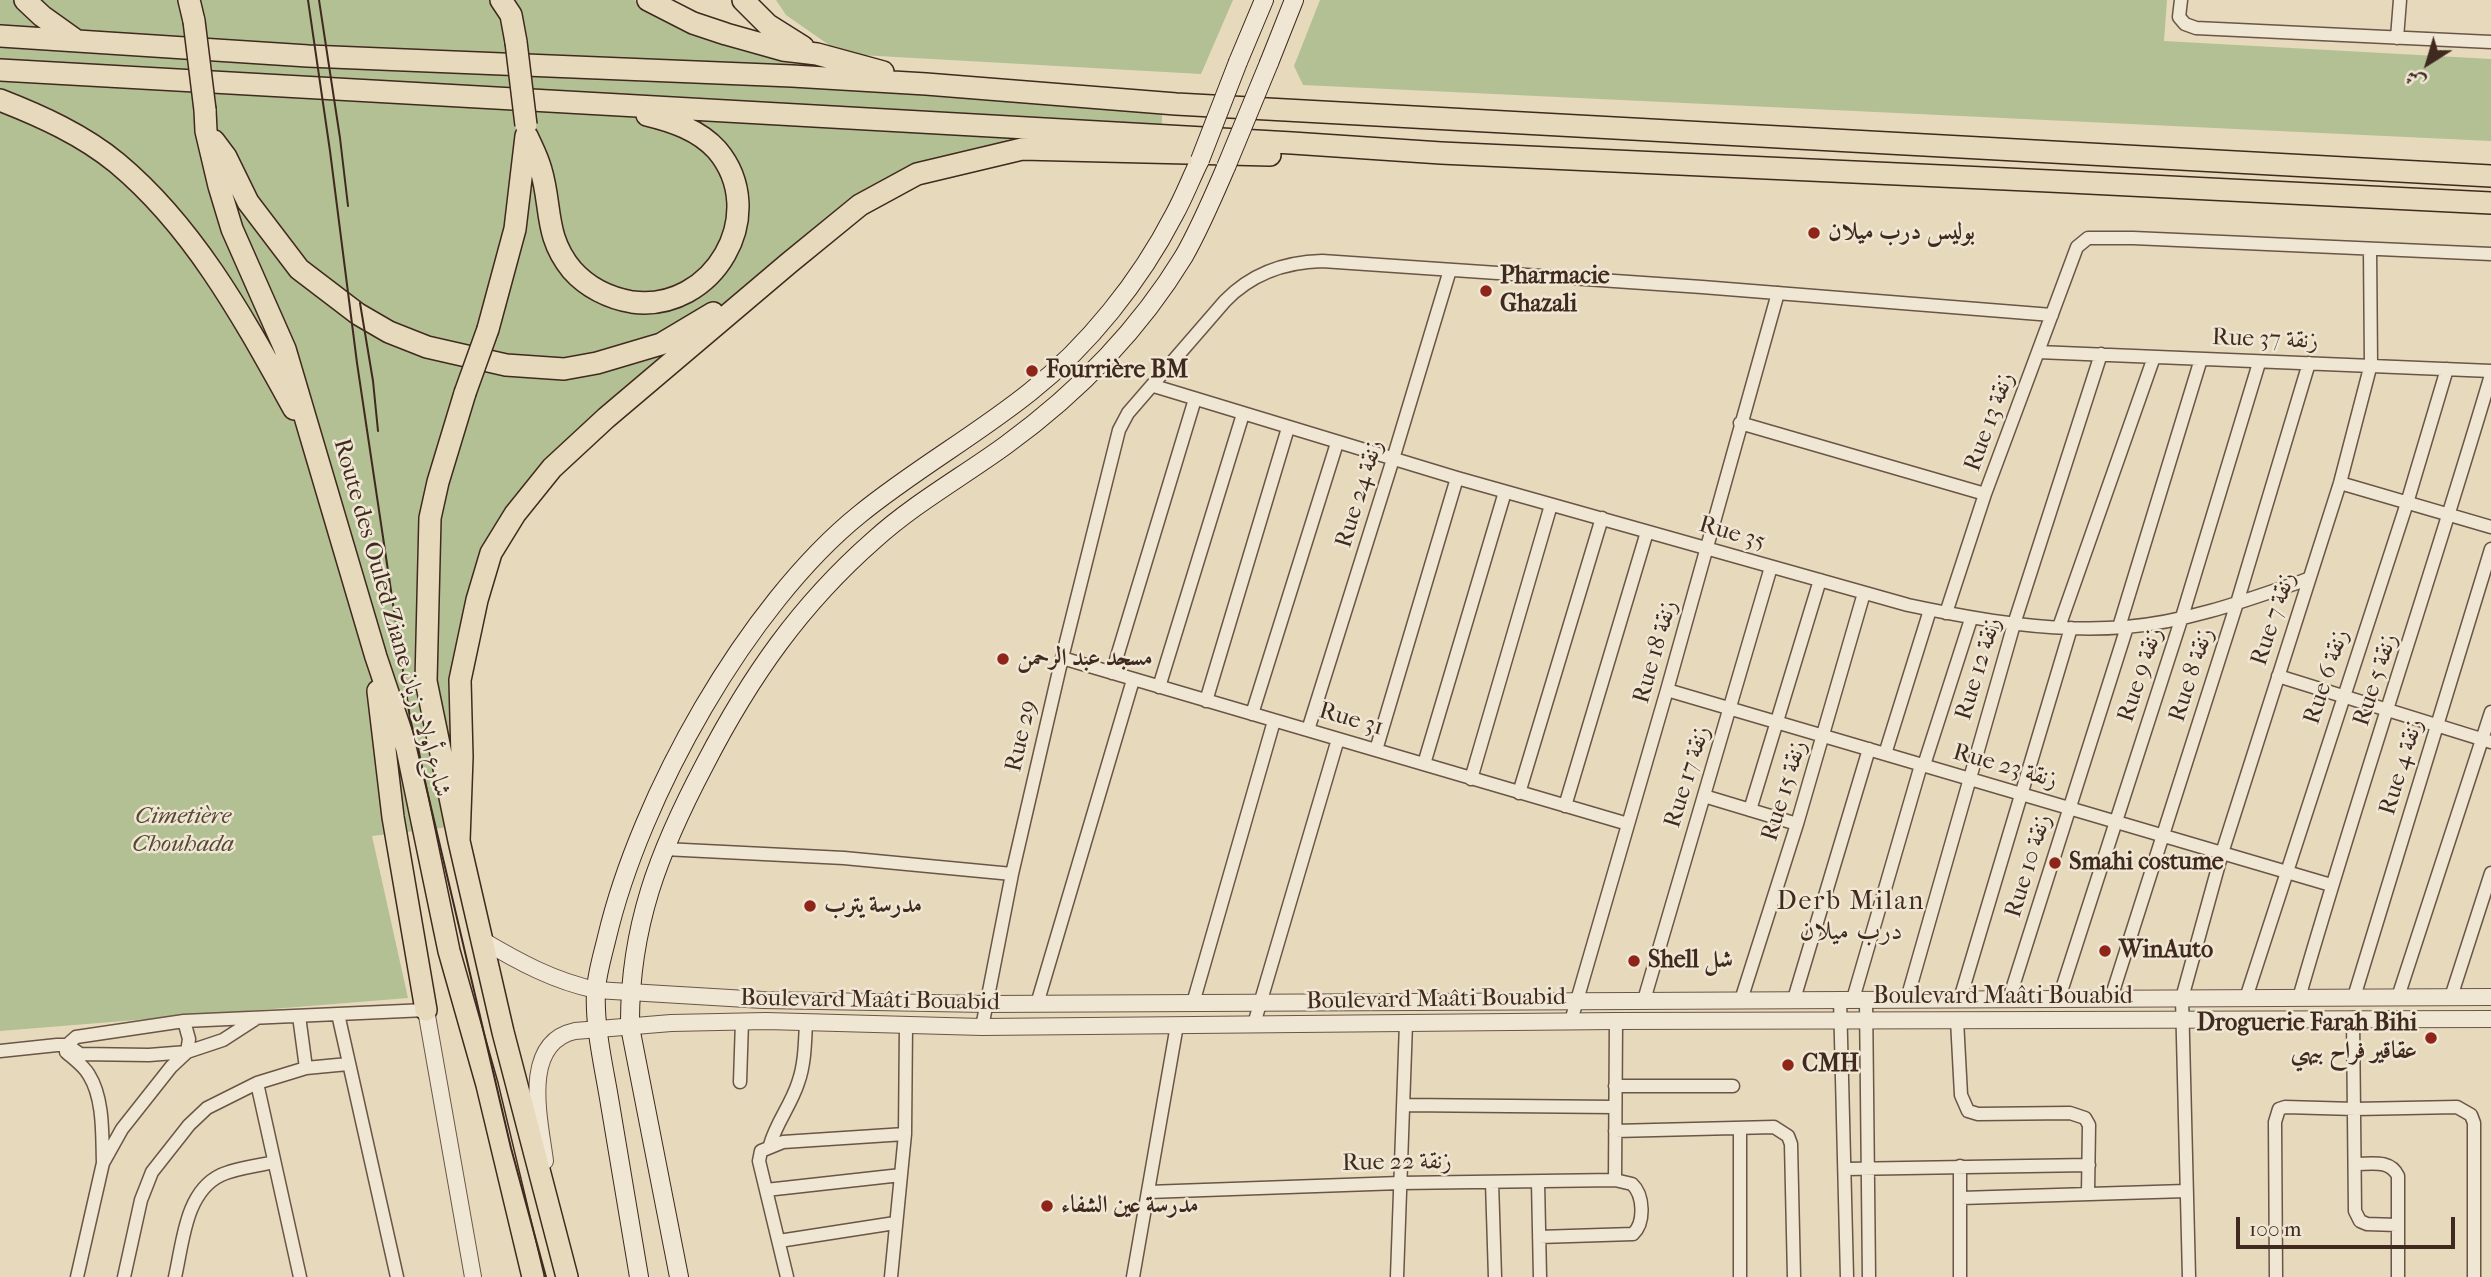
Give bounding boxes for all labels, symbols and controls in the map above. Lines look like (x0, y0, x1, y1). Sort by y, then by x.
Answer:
north arrow (2393, 28, 2463, 98)
text: ش (2401, 65, 2430, 94)
place label: بوليس درب ميلان (1828, 219, 1975, 247)
marker: بوليس درب ميلان (1806, 225, 1822, 241)
place label: Pharmacie Ghazali (1500, 263, 1610, 319)
marker: Pharmacie Ghazali (1478, 283, 1494, 299)
street label: Rue 37 زنقة (2211, 324, 2319, 356)
place label: Fourrière BM (1046, 357, 1188, 385)
marker: Fourrière BM (1024, 363, 1040, 379)
street label: Rue 13 زنقة (1959, 369, 2021, 475)
street label: Route des Ouled Ziane شارع أولاد زيان (326, 436, 456, 800)
street label: Rue 24 زنقة (1330, 436, 1390, 552)
street label: Rue 35 (1695, 511, 1769, 557)
street label: Rue 7 زنقة (2245, 569, 2303, 669)
street label: Rue 18 زنقة (1628, 597, 1684, 707)
street label: Rue 12 زنقة (1950, 614, 2008, 724)
street label: Rue 9 زنقة (2112, 624, 2170, 726)
street label: Rue 8 زنقة (2163, 624, 2221, 726)
street label: Rue 6 زنقة (2298, 626, 2356, 728)
street label: Rue 5 زنقة (2348, 630, 2404, 730)
place label: مسجد عبد الرحمن (1017, 645, 1153, 673)
marker: مسجد عبد الرحمن (995, 651, 1011, 667)
street label: Rue 29 (1000, 697, 1044, 775)
street label: Rue 31 (1315, 697, 1387, 743)
street label: Rue 4 زنقة (2374, 715, 2430, 819)
street label: Rue 17 زنقة (1659, 723, 1717, 831)
street label: Rue 15 زنقة (1756, 737, 1814, 845)
street label: Rue 23 زنقة (1950, 738, 2060, 796)
park label: Cimetière Chouhada (132, 803, 234, 859)
street label: Rue 10 زنقة (2000, 811, 2058, 921)
place label: Smahi costume (2069, 849, 2224, 877)
marker: Smahi costume (2047, 855, 2063, 871)
district label: Derb Milan درب ميلان (1778, 887, 1924, 948)
place label: مدرسة يترب (824, 892, 922, 920)
marker: مدرسة يترب (802, 898, 818, 914)
place label: WinAuto (2119, 937, 2213, 965)
marker: WinAuto (2097, 943, 2113, 959)
place label: Shell شل (1648, 947, 1733, 975)
marker: Shell شل (1626, 953, 1642, 969)
street label: Boulevard Maâti Bouabid (1306, 983, 1566, 1017)
street label: Boulevard Maâti Bouabid (1873, 983, 2133, 1011)
street label: Boulevard Maâti Bouabid (740, 984, 1000, 1018)
place label: Droguerie Farah Bihi عقاقير فراح بيهي (2197, 1010, 2417, 1066)
marker: Droguerie Farah Bihi عقاقير فراح بيهي (2423, 1030, 2439, 1046)
place label: CMH (1802, 1051, 1859, 1079)
marker: CMH (1780, 1057, 1796, 1073)
street label: Rue 22 زنقة (1342, 1148, 1452, 1178)
place label: مدرسة عين الشفاء (1061, 1192, 1199, 1220)
marker: مدرسة عين الشفاء (1039, 1198, 1055, 1214)
scale bar (2239, 1204, 2458, 1248)
text: 100 m (2249, 1217, 2302, 1241)

